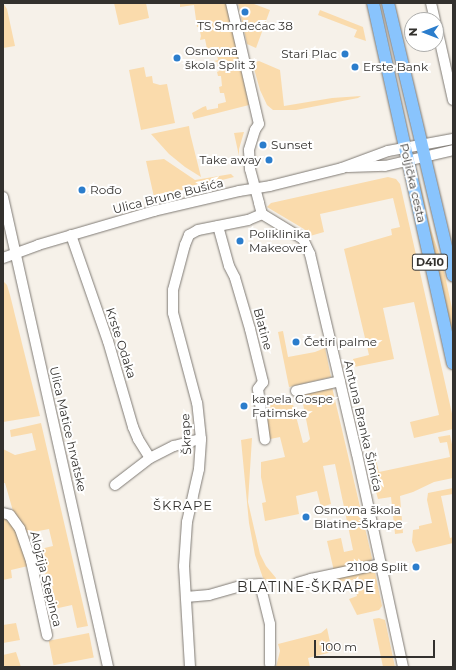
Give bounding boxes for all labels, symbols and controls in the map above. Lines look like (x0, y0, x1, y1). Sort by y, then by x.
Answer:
marker: TS Smrdećac 38 (240, 7, 250, 17)
north arrow (404, 12, 444, 52)
place label: TS Smrdećac 38 (197, 19, 293, 33)
text: N (406, 28, 420, 36)
place label: Osnovna škola Split 3 (185, 44, 255, 72)
place label: Stari Plac (281, 47, 337, 61)
marker: Stari Plac (340, 49, 350, 59)
marker: Osnovna škola Split 3 (172, 53, 182, 63)
place label: Erste Bank (363, 60, 428, 74)
marker: Erste Bank (350, 62, 360, 72)
place label: Sunset (271, 138, 313, 152)
marker: Sunset (258, 140, 268, 150)
street label: Poljička cesta (397, 142, 429, 224)
place label: Take away (199, 153, 261, 167)
marker: Take away (264, 155, 274, 165)
street label: Ulica Brune Bušića (111, 175, 225, 217)
place label: Rođo (90, 183, 122, 197)
marker: Rođo (77, 185, 87, 195)
place label: Poliklinika Makeover (249, 227, 311, 255)
marker: Poliklinika Makeover (234, 235, 246, 247)
road number: D410 (411, 253, 449, 271)
street label: Krste Odaka (103, 306, 139, 380)
street label: Blatine (251, 306, 275, 352)
place label: Četiri palme (304, 335, 377, 349)
marker: Četiri palme (291, 337, 301, 347)
street label: Antuna Branka Šimića (341, 359, 385, 493)
street label: Ulica Matice hrvatske (47, 365, 89, 493)
place label: kapela Gospe Fatimske (252, 392, 333, 420)
marker: kapela Gospe Fatimske (239, 401, 249, 411)
street label: Škrape (178, 413, 194, 455)
district label: ŠKRAPE (153, 497, 213, 513)
place label: Osnovna škola Blatine-Škrape (314, 503, 403, 531)
marker: Osnovna škola Blatine-Škrape (301, 512, 311, 522)
street label: Alojzija Stepinca (27, 530, 65, 628)
place label: 21108 Split (347, 560, 408, 574)
marker: 21108 Split (411, 562, 421, 572)
district label: BLATINE-ŠKRAPE (237, 579, 375, 595)
scale bar (316, 632, 437, 658)
text: 100 m (321, 639, 357, 654)

